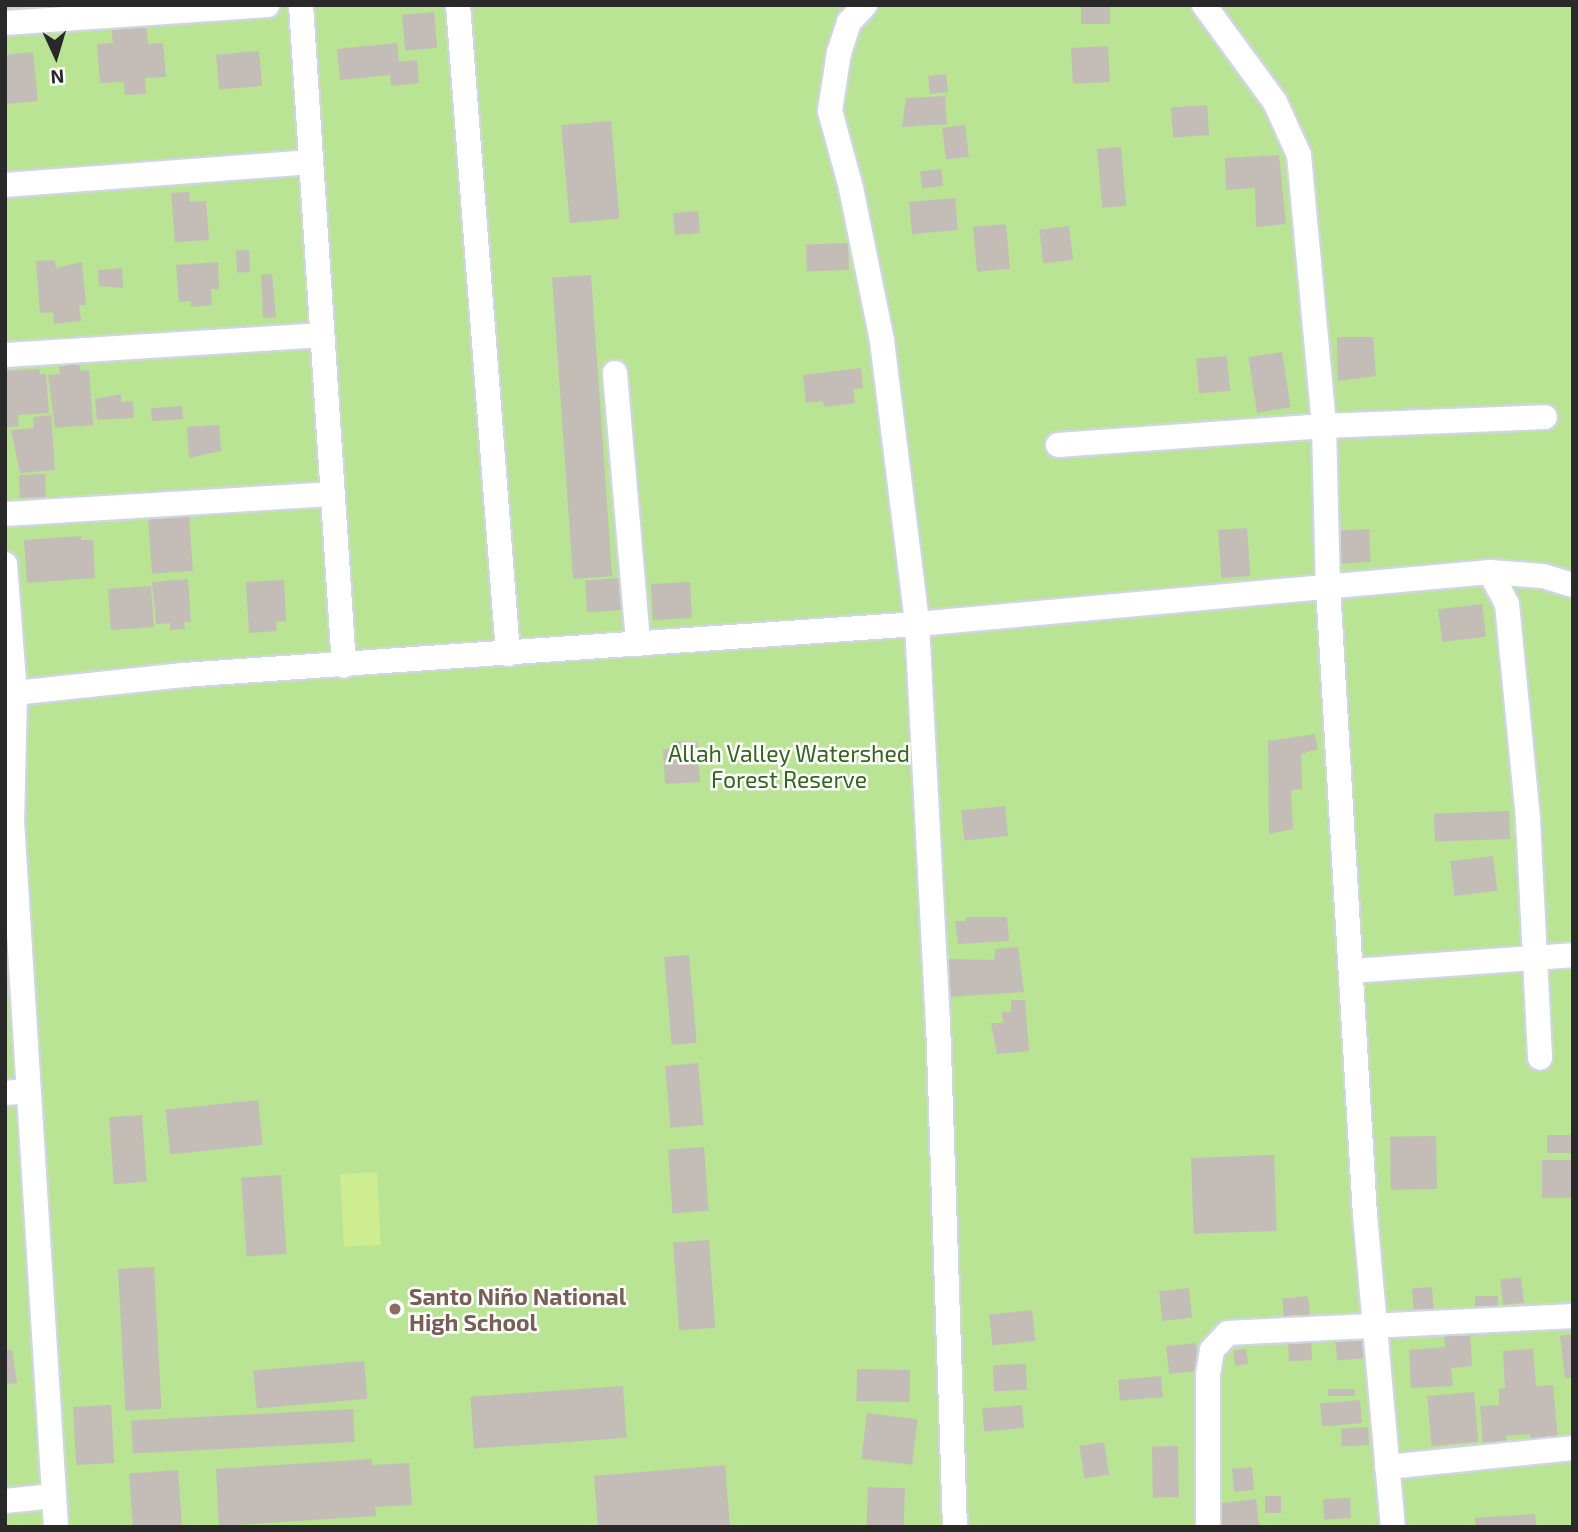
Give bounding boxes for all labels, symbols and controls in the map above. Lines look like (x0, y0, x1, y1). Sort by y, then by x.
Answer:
north arrow (21, 21, 91, 91)
text: N (50, 65, 65, 89)
park label: Allah Valley Watershed Forest Reserve (667, 739, 911, 793)
place label: Santo Niño National High School (409, 1282, 626, 1336)
marker: Santo Niño National High School (387, 1301, 403, 1317)

